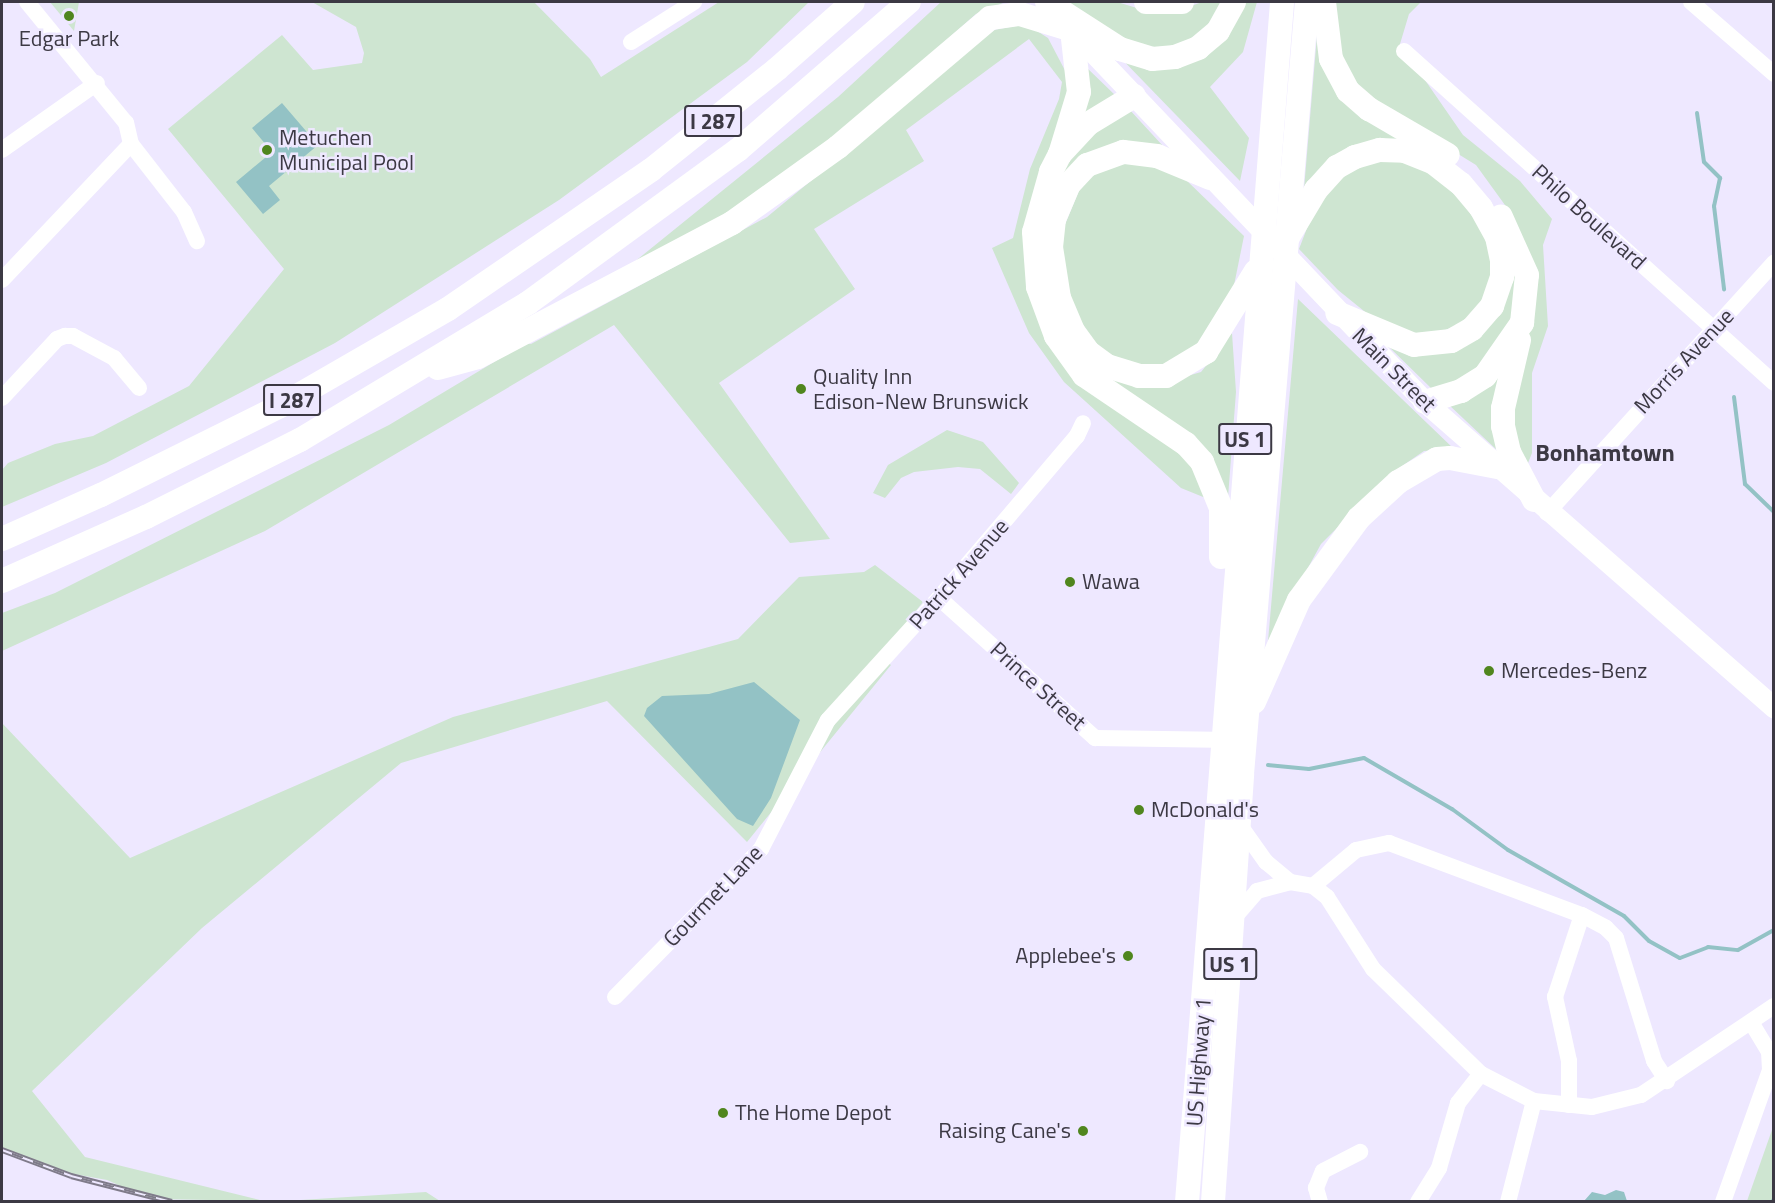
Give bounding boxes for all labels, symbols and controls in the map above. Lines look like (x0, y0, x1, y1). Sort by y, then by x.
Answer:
marker: Edgar Park (62, 9, 76, 23)
place label: Edgar Park (19, 26, 119, 52)
road number: I 287 (683, 103, 743, 139)
place label: Metuchen Municipal Pool (279, 124, 414, 176)
marker: Metuchen Municipal Pool (260, 143, 274, 157)
street label: Philo Boulevard (1526, 159, 1652, 275)
street label: Morris Avenue (1629, 303, 1739, 419)
street label: Main Street (1347, 323, 1441, 417)
place label: Quality Inn Edison-New Brunswick (813, 363, 1029, 414)
road number: I 287 (262, 382, 322, 418)
marker: Quality Inn Edison-New Brunswick (794, 382, 808, 396)
road number: US 1 (1218, 421, 1272, 457)
district label: Bonhamtown (1535, 439, 1675, 467)
street label: Patrick Avenue (904, 513, 1014, 635)
place label: Wawa (1082, 569, 1140, 595)
marker: Wawa (1063, 575, 1077, 589)
street label: Prince Street (985, 636, 1091, 736)
place label: Mercedes-Benz (1501, 658, 1647, 684)
marker: Mercedes-Benz (1482, 664, 1496, 678)
place label: McDonald's (1151, 797, 1259, 823)
marker: McDonald's (1132, 803, 1146, 817)
street label: Gourmet Lane (658, 840, 768, 952)
place label: Applebee's (1015, 943, 1116, 969)
road number: US 1 (1203, 946, 1257, 982)
marker: Applebee's (1121, 949, 1135, 963)
street label: US Highway 1 (1181, 997, 1217, 1127)
place label: The Home Depot (735, 1100, 891, 1126)
marker: The Home Depot (716, 1106, 730, 1120)
place label: Raising Cane's (938, 1118, 1071, 1144)
marker: Raising Cane's (1076, 1124, 1090, 1138)

